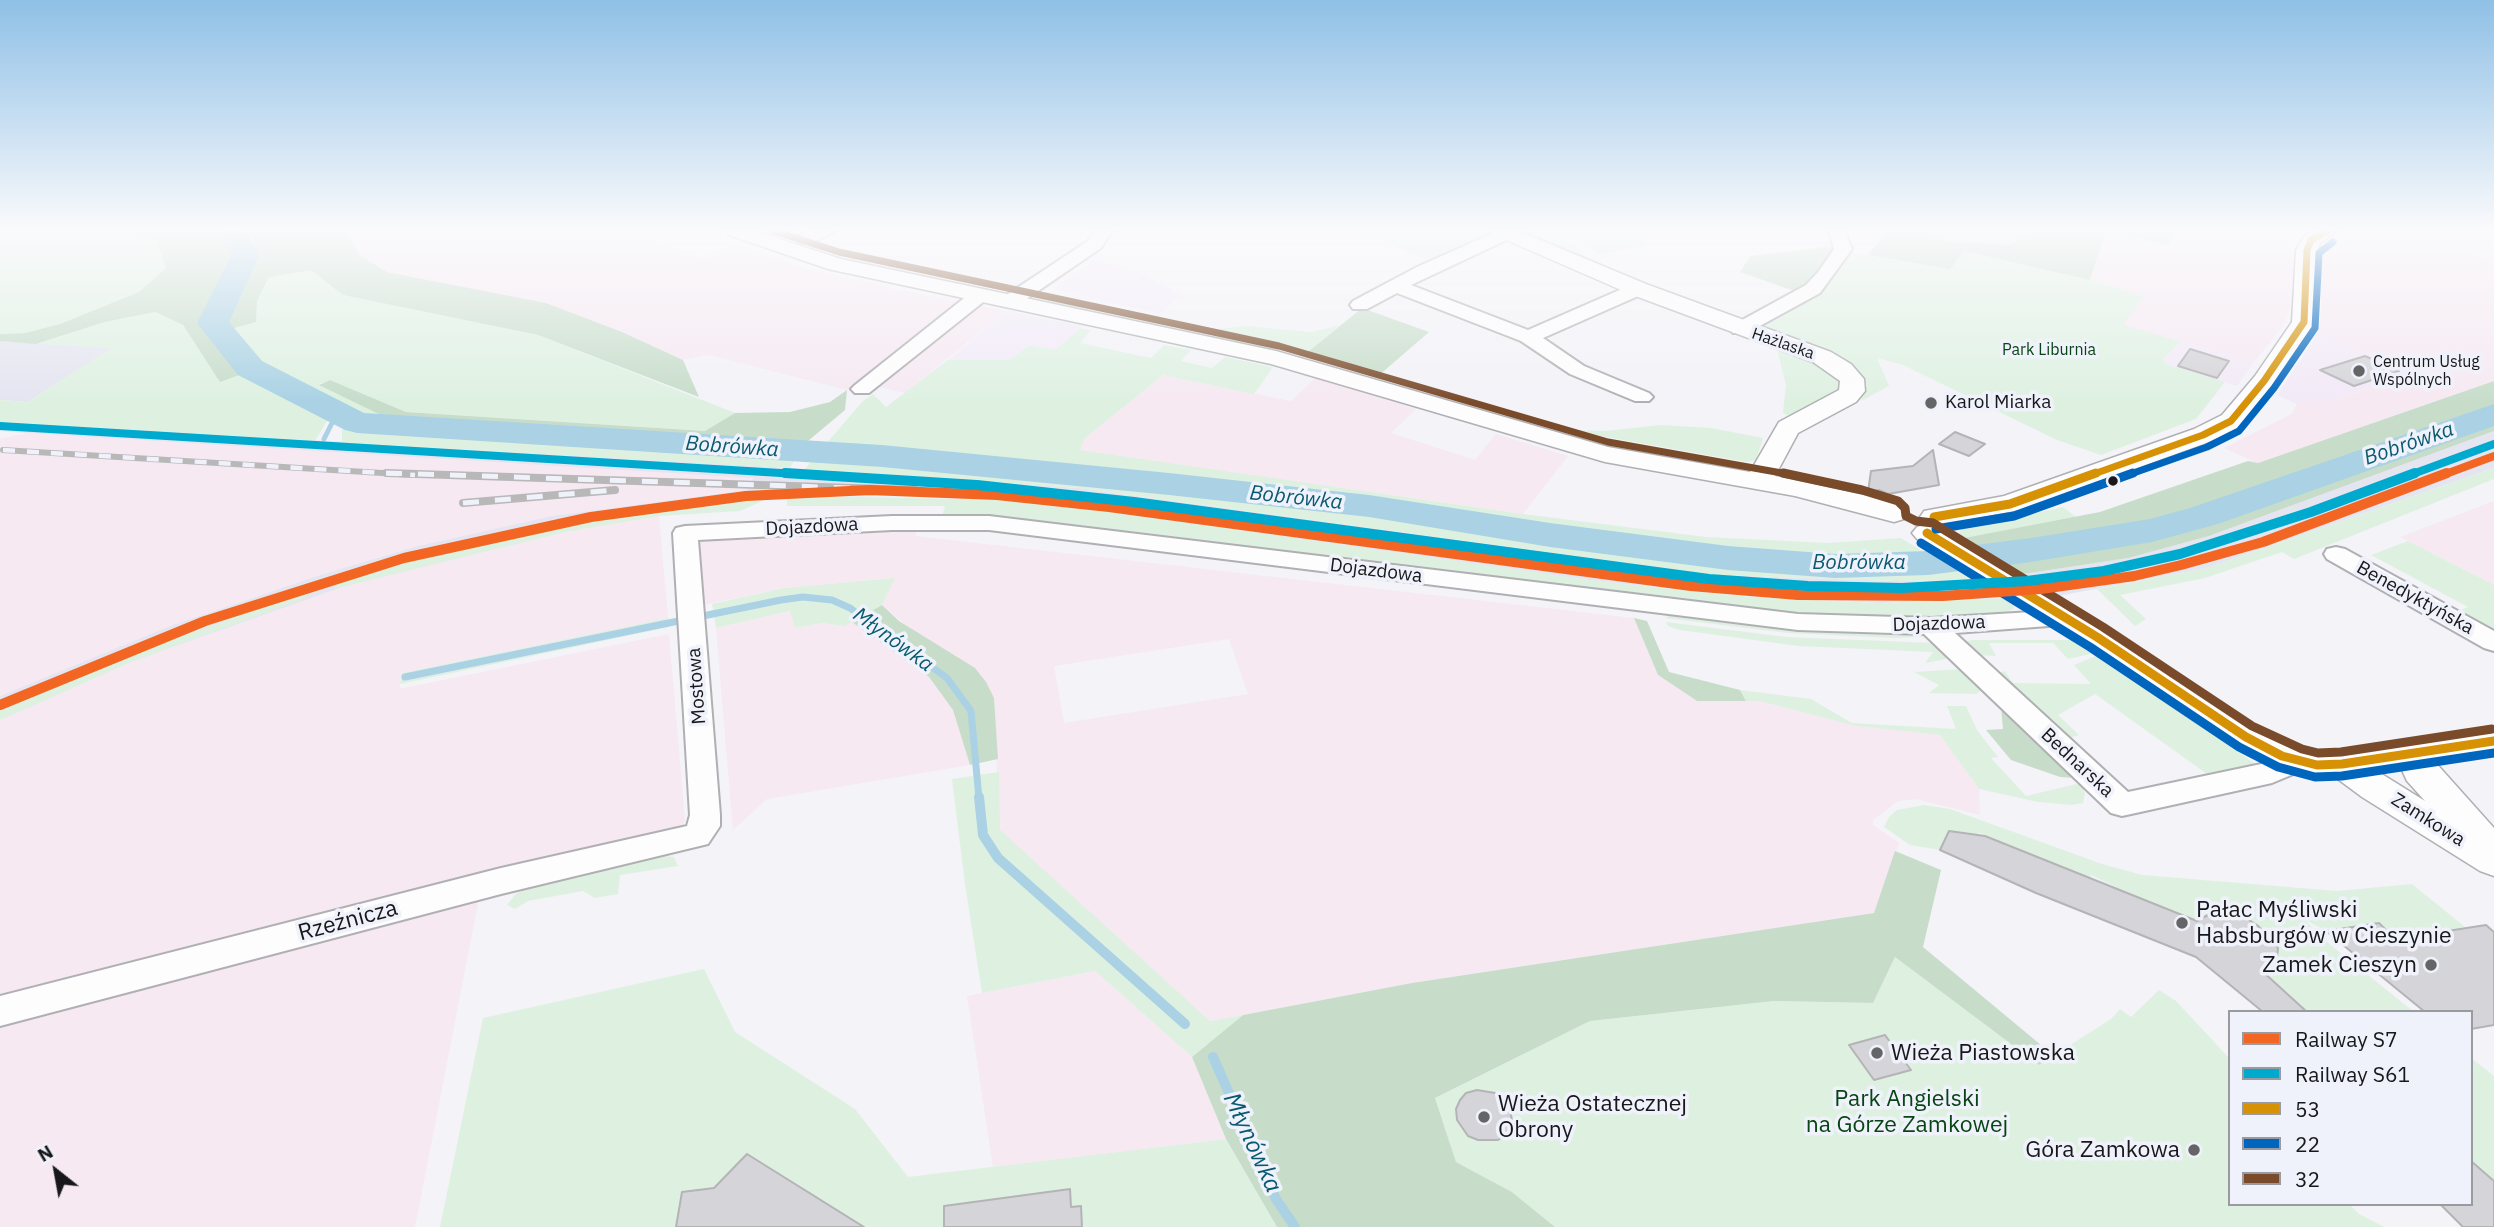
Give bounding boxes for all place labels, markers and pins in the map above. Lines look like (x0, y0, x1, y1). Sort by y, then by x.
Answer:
place label: Centrum Usług Wspólnych (2373, 352, 2480, 390)
marker: Centrum Usług Wspólnych (2351, 363, 2367, 379)
place label: Karol Miarka (1945, 392, 2051, 414)
marker: Karol Miarka (1923, 395, 1939, 411)
unlabelled marker (2106, 474, 2120, 488)
place label: Pałac Myśliwski Habsburgów w Cieszynie (2196, 896, 2452, 950)
marker: Pałac Myśliwski Habsburgów w Cieszynie (2174, 915, 2190, 931)
place label: Zamek Cieszyn (2262, 951, 2417, 979)
marker: Zamek Cieszyn (2423, 957, 2439, 973)
place label: Wieża Piastowska (1891, 1039, 2075, 1067)
marker: Wieża Piastowska (1869, 1045, 1885, 1061)
place label: Wieża Ostatecznej Obrony (1498, 1090, 1687, 1144)
marker: Wieża Ostatecznej Obrony (1476, 1109, 1492, 1125)
place label: Góra Zamkowa (2025, 1136, 2180, 1164)
marker: Góra Zamkowa (2186, 1142, 2202, 1158)

